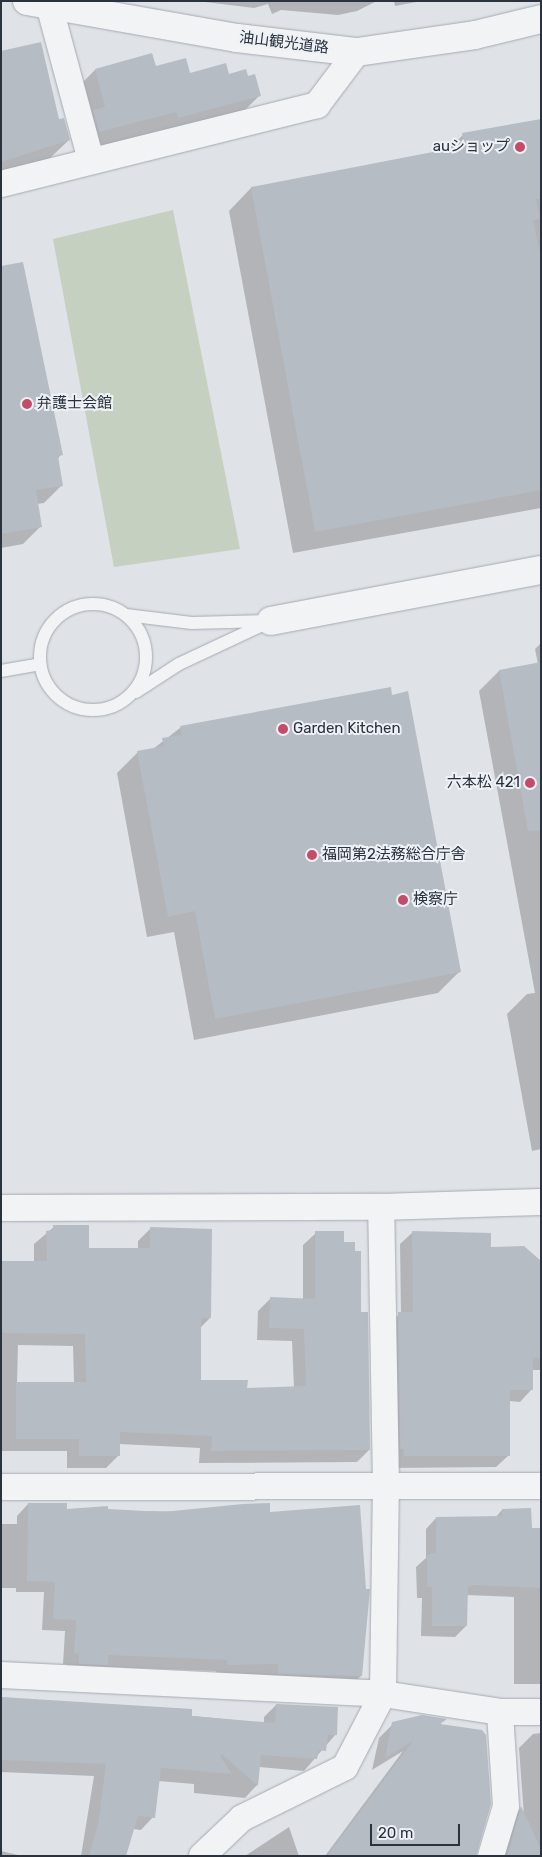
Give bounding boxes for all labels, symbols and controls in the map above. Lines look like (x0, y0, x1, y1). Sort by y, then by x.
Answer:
street label: 油山観光道路 (238, 29, 330, 57)
place label: auショップ (433, 138, 510, 156)
marker: auショップ (514, 141, 526, 153)
place label: 弁護士会館 (37, 395, 112, 413)
marker: 弁護士会館 (21, 398, 33, 410)
place label: Garden Kitchen (293, 720, 401, 738)
marker: Garden Kitchen (277, 723, 289, 735)
place label: 六本松 421 (447, 774, 520, 792)
marker: 六本松 421 (524, 777, 536, 789)
place label: 福岡第2法務総合庁舎 (322, 846, 466, 864)
marker: 福岡第2法務総合庁舎 (306, 849, 318, 861)
place label: 検察庁 (413, 891, 458, 909)
marker: 検察庁 (397, 894, 409, 906)
scale bar (372, 1814, 462, 1846)
text: 20 m (378, 1824, 413, 1842)

